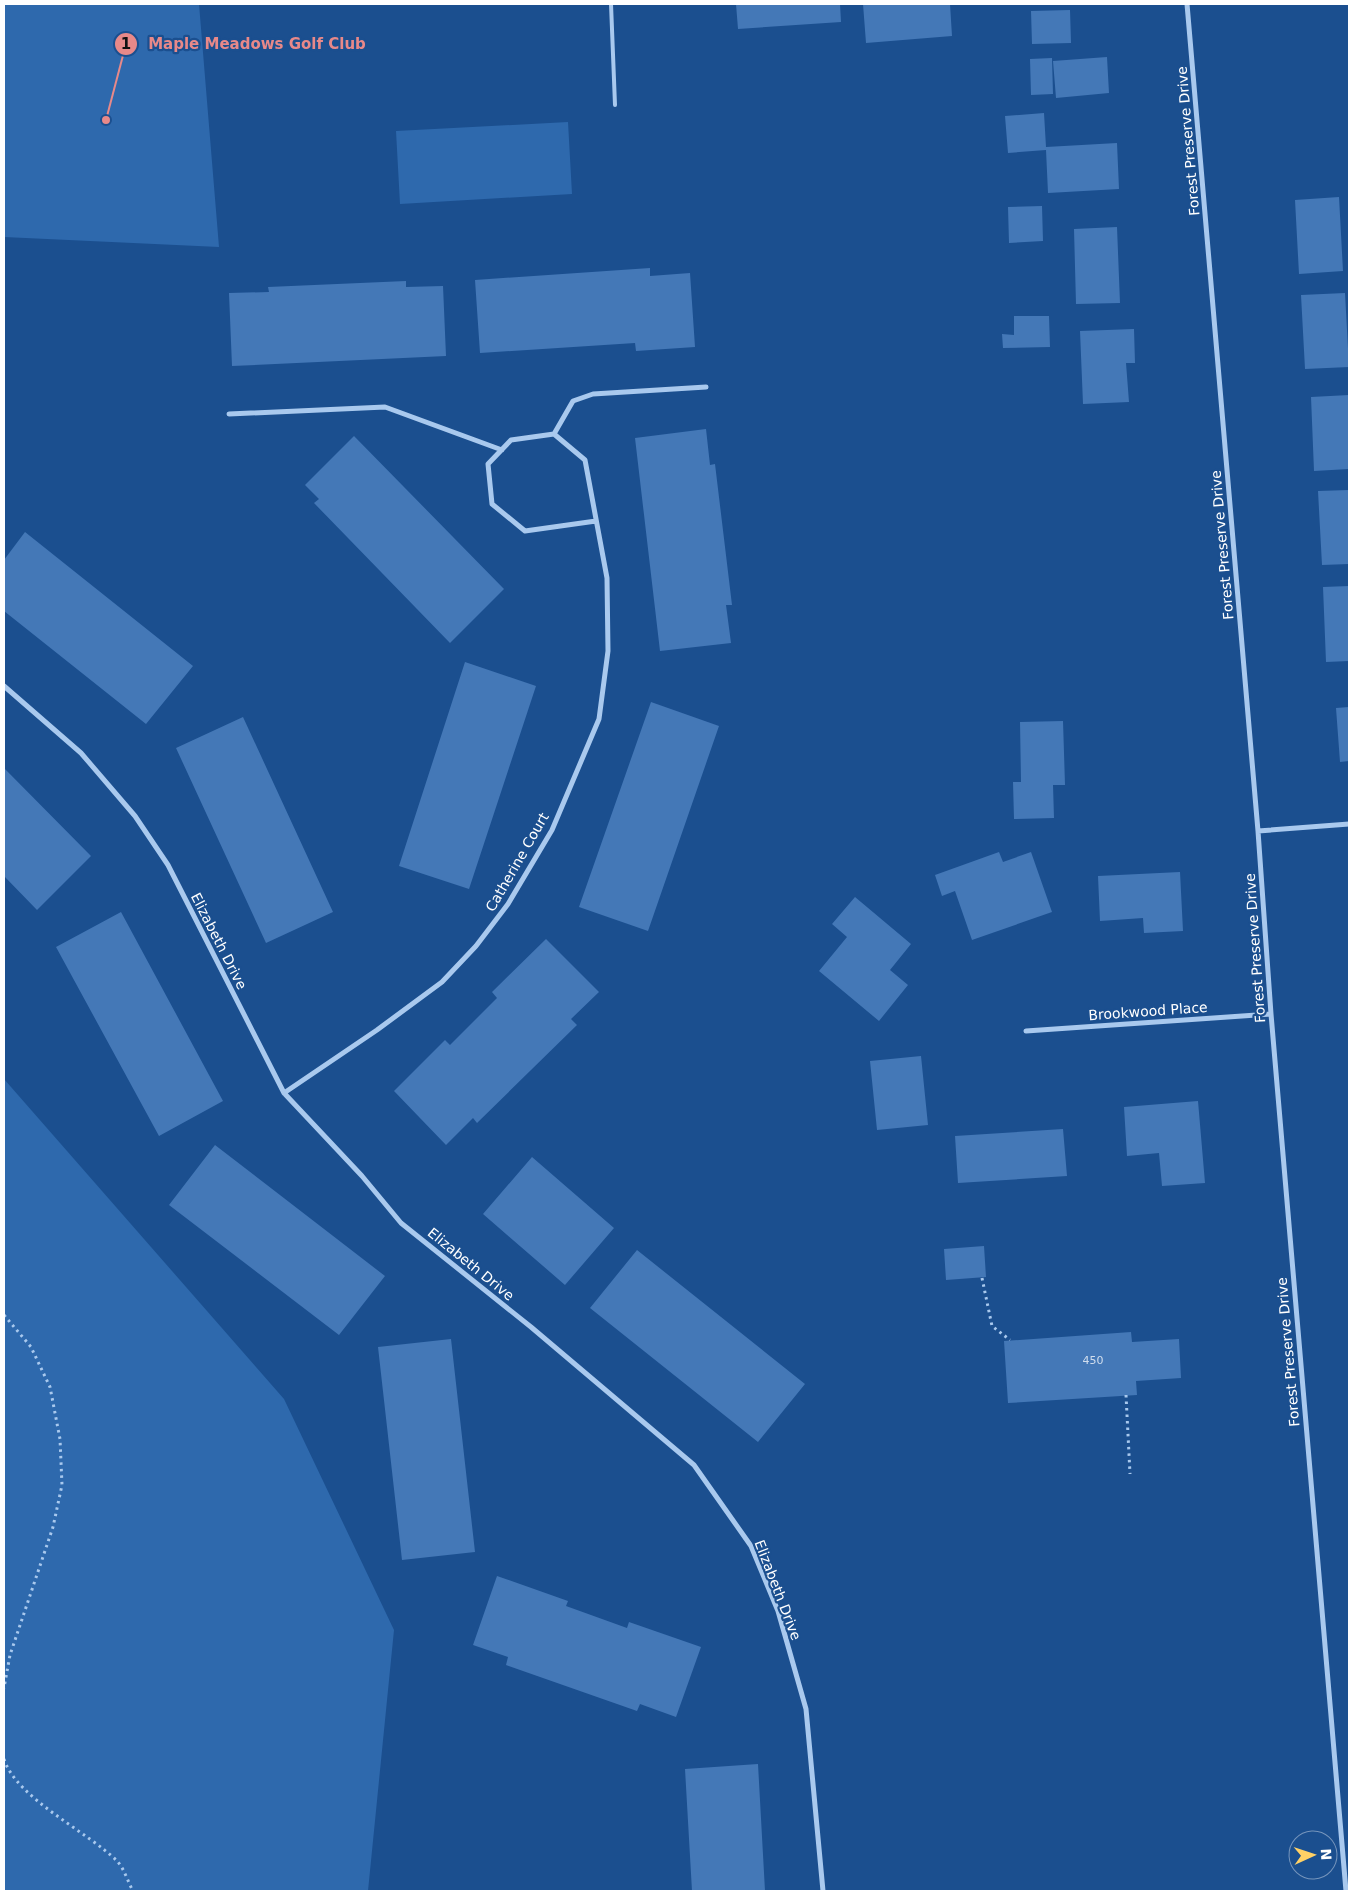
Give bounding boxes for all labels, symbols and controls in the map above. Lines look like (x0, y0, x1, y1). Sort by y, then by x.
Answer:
callout: Maple Meadows Golf Club (113, 29, 376, 59)
text: 1 (121, 35, 131, 53)
text: Maple Meadows Golf Club (148, 35, 366, 53)
street label: Forest Preserve Drive (1173, 66, 1203, 216)
street label: Forest Preserve Drive (1207, 470, 1237, 620)
street label: Catherine Court (482, 809, 552, 914)
street label: Forest Preserve Drive (1242, 873, 1268, 1023)
street label: Elizabeth Drive (188, 890, 250, 992)
street label: Brookwood Place (1088, 999, 1208, 1023)
street label: Elizabeth Drive (425, 1224, 517, 1304)
street label: Forest Preserve Drive (1273, 1277, 1303, 1427)
house number: 450 (1083, 1354, 1104, 1367)
street label: Elizabeth Drive (752, 1538, 804, 1642)
north arrow (1288, 1830, 1338, 1880)
text: N (1318, 1848, 1334, 1861)

